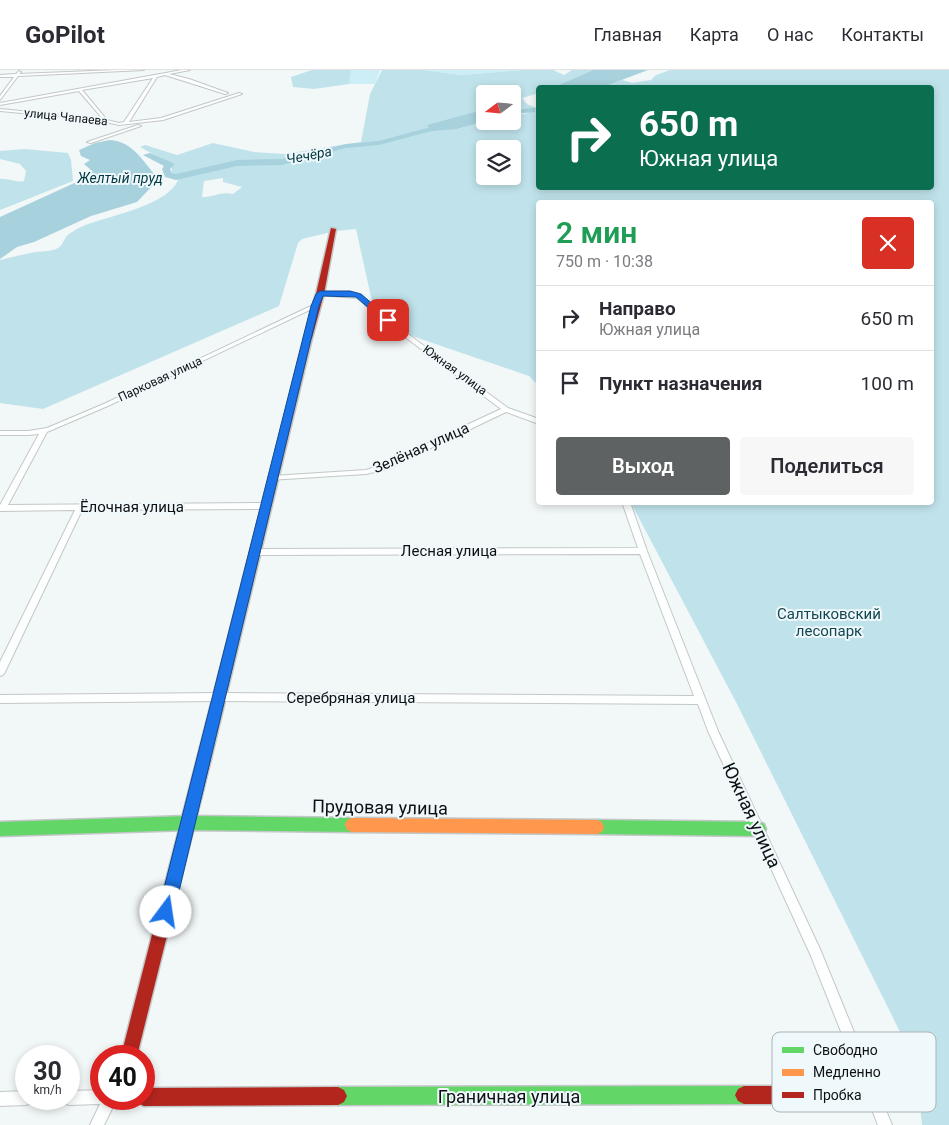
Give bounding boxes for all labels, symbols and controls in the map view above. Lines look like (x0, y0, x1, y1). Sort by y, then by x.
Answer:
text: GoPilot (25, 21, 105, 49)
text: Главная (593, 24, 662, 45)
text: Карта (690, 24, 739, 45)
text: О нас (767, 24, 813, 45)
text: Контакты (841, 24, 924, 45)
north arrow (476, 85, 521, 130)
map controls (476, 85, 521, 185)
text: 650 m (639, 104, 738, 145)
icon: right (556, 105, 621, 170)
street label: улица Чапаева (24, 106, 108, 128)
button: layers (476, 140, 521, 185)
water label: Чечёра (285, 143, 333, 167)
text: Южная улица (639, 146, 778, 171)
water label: Желтый пруд (76, 170, 163, 186)
text: 2 мин (556, 215, 637, 250)
button: close (862, 217, 914, 269)
text: 750 m · 10:38 (556, 252, 653, 271)
text: Направо (599, 297, 676, 320)
pin (367, 299, 409, 341)
icon: right (556, 304, 584, 332)
icon: arrive (374, 306, 402, 334)
text: 650 m (861, 307, 914, 330)
text: Южная улица (599, 320, 700, 339)
street label: Южная улица (420, 342, 490, 398)
street label: Парковая улица (116, 353, 204, 405)
icon: arrive (556, 369, 584, 397)
text: Пункт назначения (599, 372, 762, 395)
text: 100 m (861, 372, 914, 395)
street label: Зелёная улица (370, 419, 472, 477)
button: Выход (556, 437, 730, 495)
button: Поделиться (740, 437, 914, 495)
street label: Ёлочная улица (80, 498, 184, 516)
street label: Лесная улица (401, 542, 497, 560)
park label: Салтыковский лесопарк (777, 605, 881, 640)
street label: Серебряная улица (287, 689, 415, 707)
street label: Южная улица (718, 759, 786, 871)
street label: Прудовая улица (312, 795, 448, 819)
position arrow (139, 885, 191, 937)
legend (772, 1032, 936, 1112)
text: Свободно (813, 1042, 878, 1058)
speed limit sign: 40 (90, 1045, 155, 1110)
text: 30 (33, 1057, 62, 1086)
text: Медленно (813, 1064, 881, 1080)
text: km/h (33, 1083, 62, 1097)
street label: Граничная улица (438, 1086, 580, 1107)
text: Пробка (813, 1087, 862, 1103)

